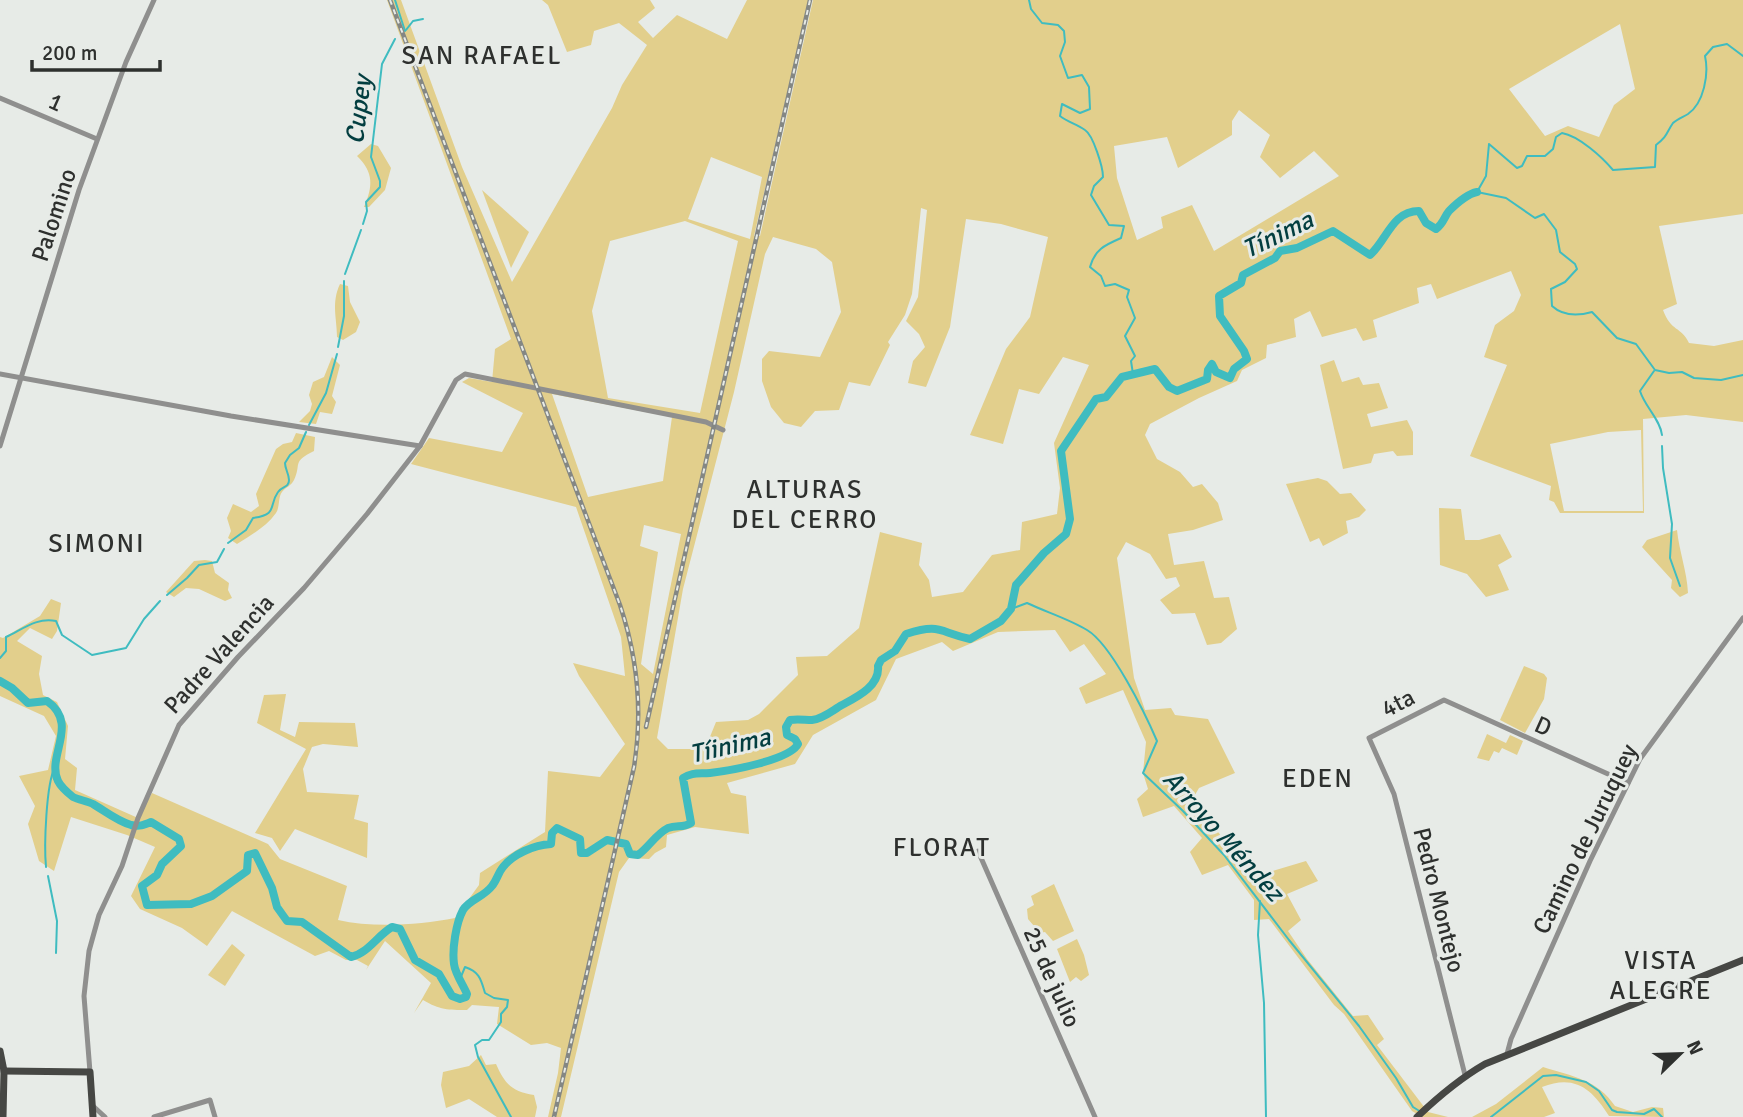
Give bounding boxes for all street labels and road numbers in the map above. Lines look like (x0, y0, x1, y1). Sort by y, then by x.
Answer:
street label: 1 (44, 86, 68, 118)
street label: Palomino (25, 165, 83, 265)
street label: Padre Valencia (157, 588, 281, 720)
street label: 4ta (1376, 682, 1420, 724)
street label: D (1530, 709, 1556, 743)
street label: Camino de Juruquey (1526, 739, 1644, 939)
street label: Pedro Montejo (1407, 825, 1471, 975)
street label: 25 de julio (1017, 922, 1087, 1032)

